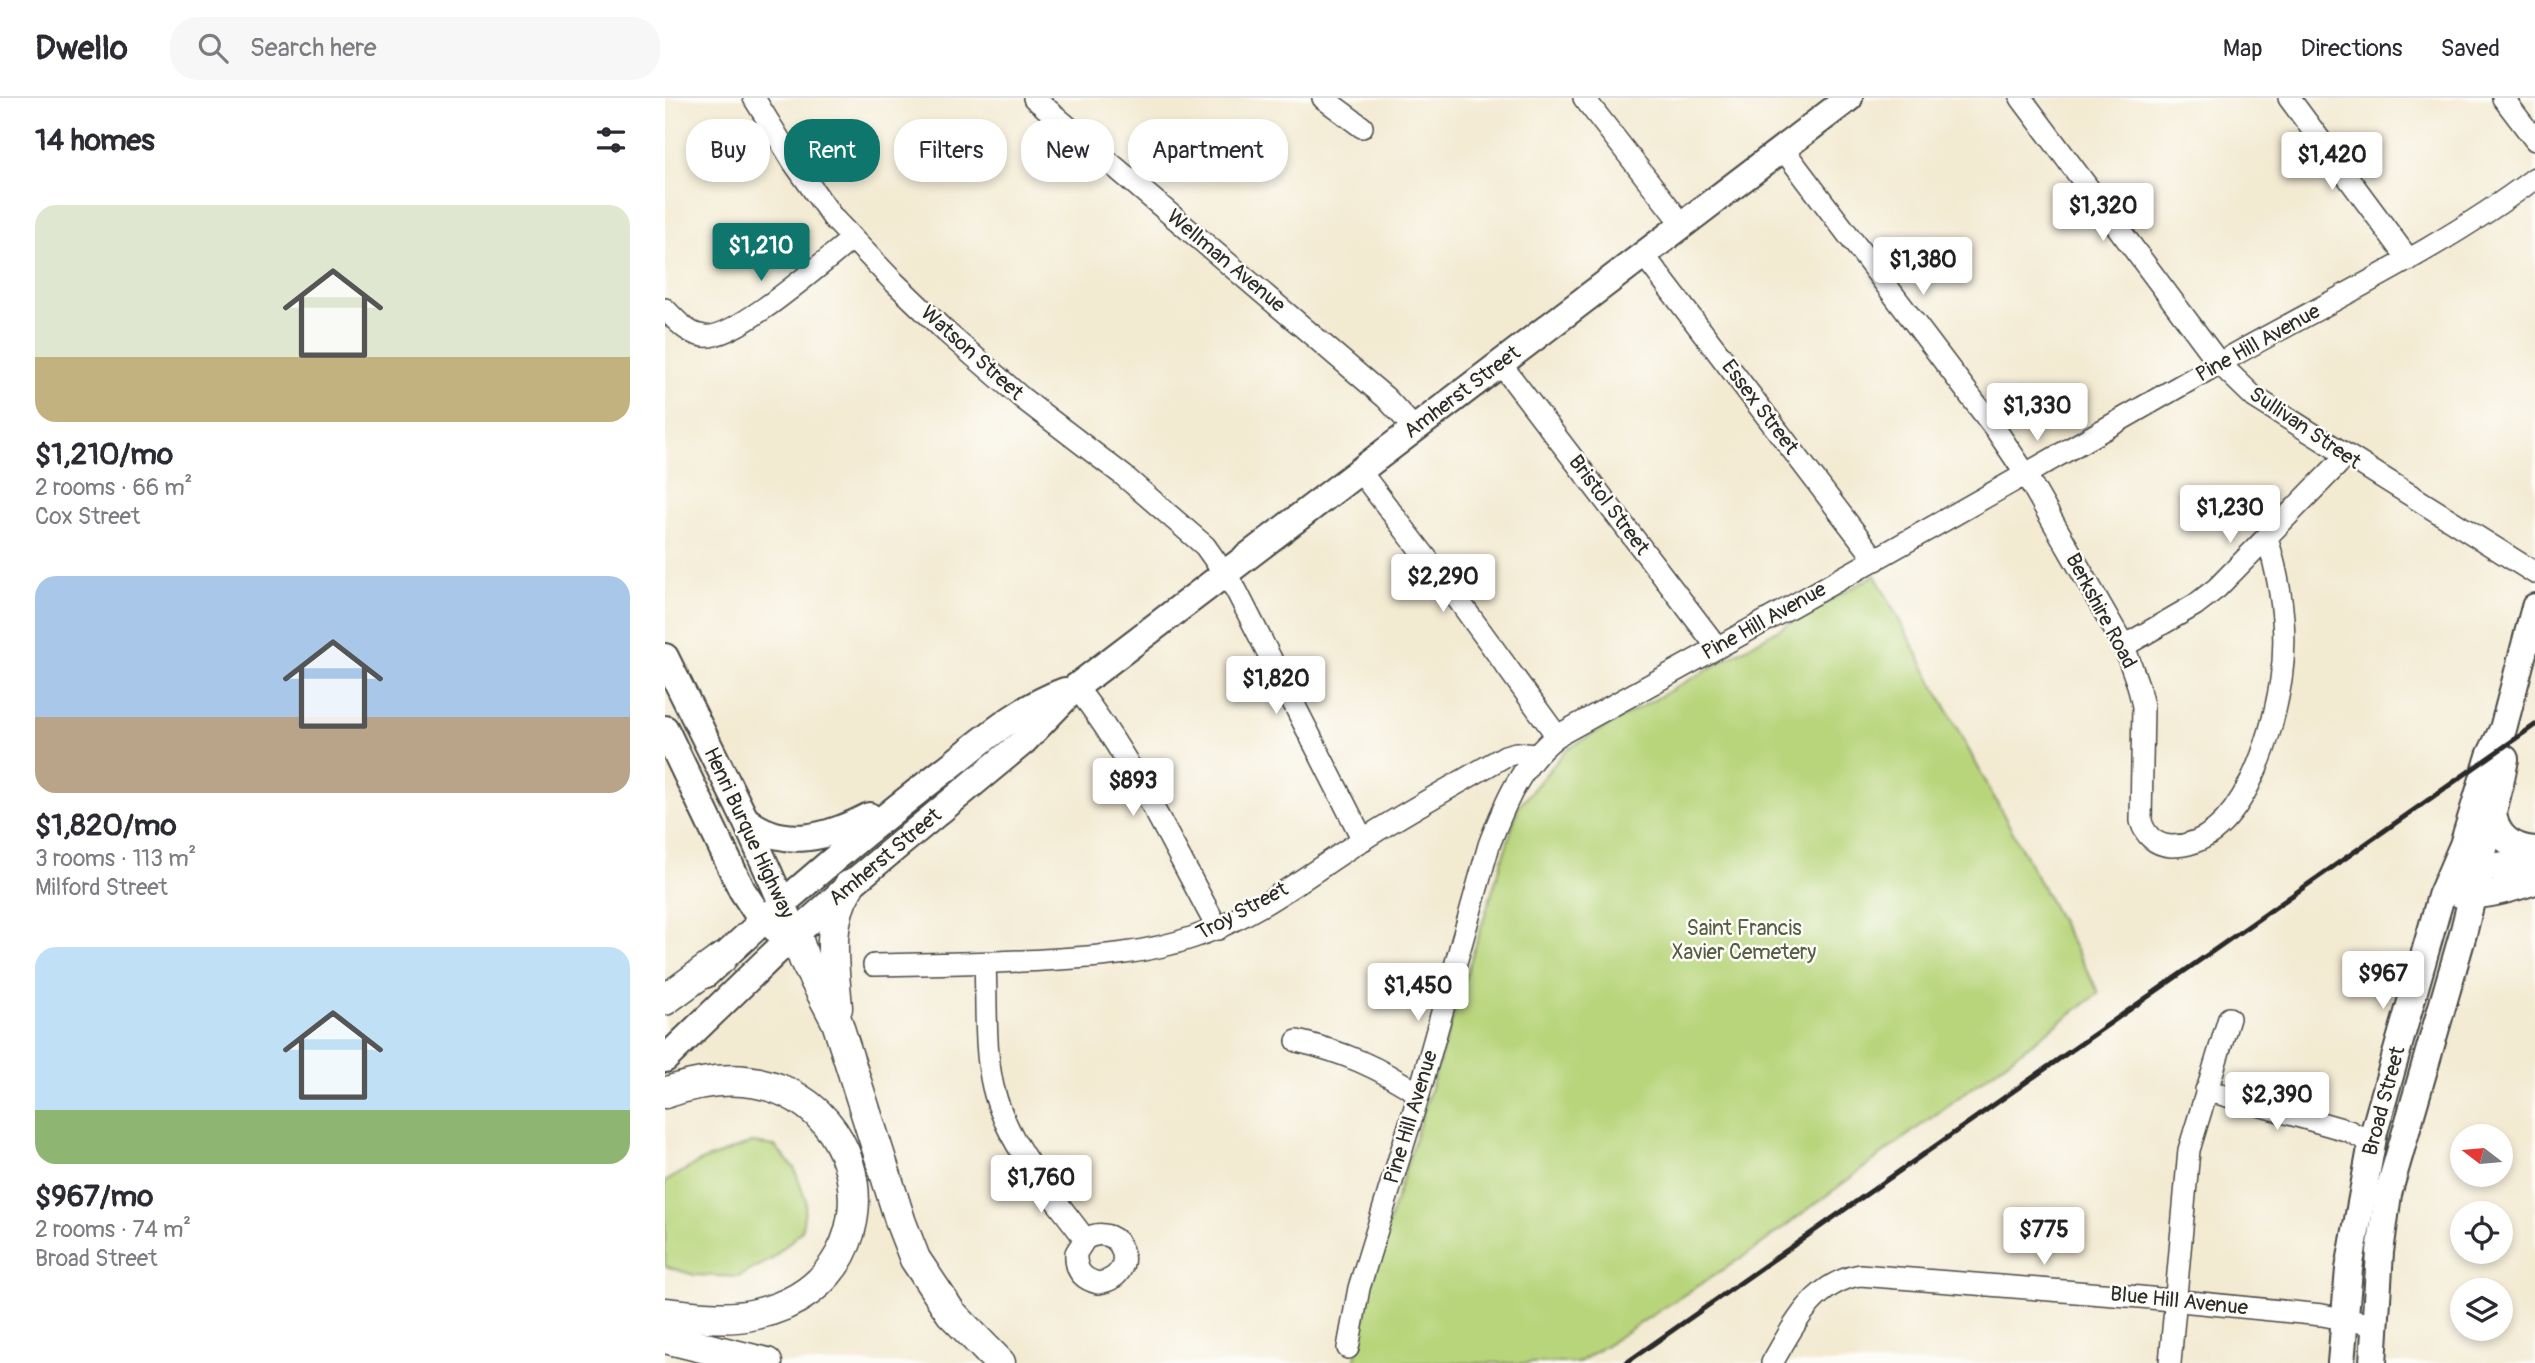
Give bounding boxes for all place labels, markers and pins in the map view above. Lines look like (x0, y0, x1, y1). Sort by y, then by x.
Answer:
pin: $1,420 (2275, 132, 2389, 192)
pin: $1,320 (2046, 184, 2160, 243)
pin: $1,210 (704, 223, 818, 283)
pin: $1,380 (1866, 238, 1980, 297)
pin: $1,330 (1980, 384, 2094, 443)
pin: $1,230 (2173, 486, 2287, 545)
pin: $2,290 (1386, 554, 1500, 614)
pin: $1,820 (1219, 656, 1333, 716)
pin: $893 (1092, 758, 1174, 818)
pin: $967 (2342, 951, 2424, 1011)
pin: $1,450 (1361, 964, 1475, 1023)
pin: $2,390 (2220, 1072, 2334, 1132)
pin: $1,760 (984, 1156, 1098, 1215)
pin: $775 (2003, 1208, 2085, 1267)

